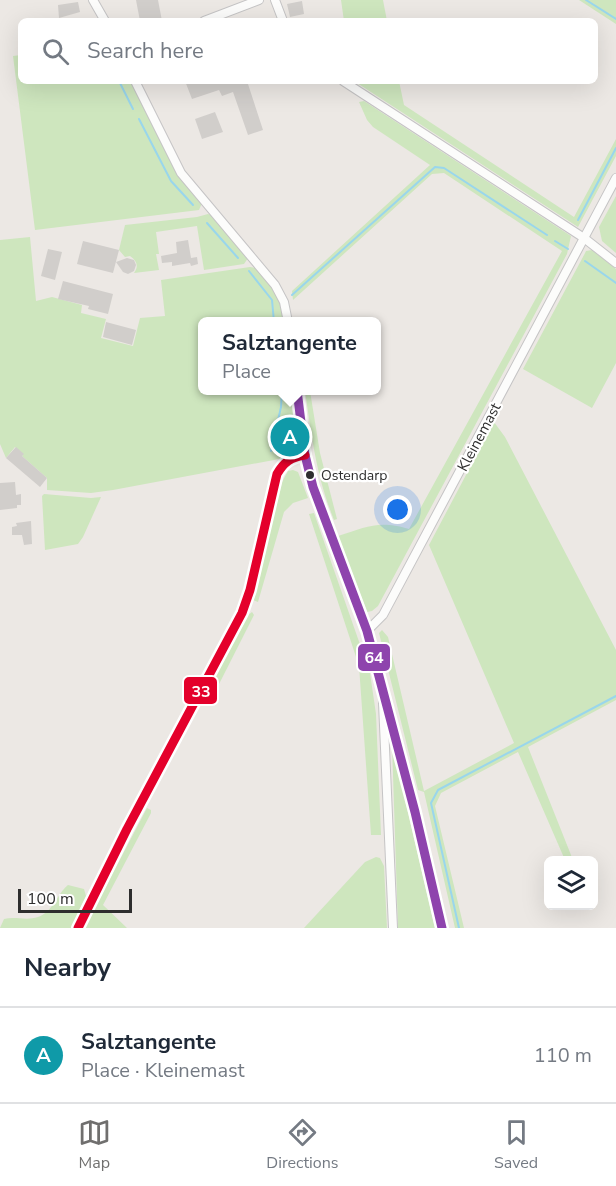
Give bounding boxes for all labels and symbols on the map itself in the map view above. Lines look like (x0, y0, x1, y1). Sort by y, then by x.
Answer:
street label: Kleinemast (453, 399, 506, 475)
pin: A (270, 414, 310, 460)
place label: Ostendarp (321, 466, 387, 485)
marker: Ostendarp (304, 469, 316, 481)
your location (383, 495, 412, 524)
line badge: 64 (357, 643, 391, 672)
text: 64 (364, 647, 384, 669)
line badge: 33 (183, 676, 218, 705)
text: 33 (191, 681, 211, 703)
scale bar (18, 886, 132, 914)

